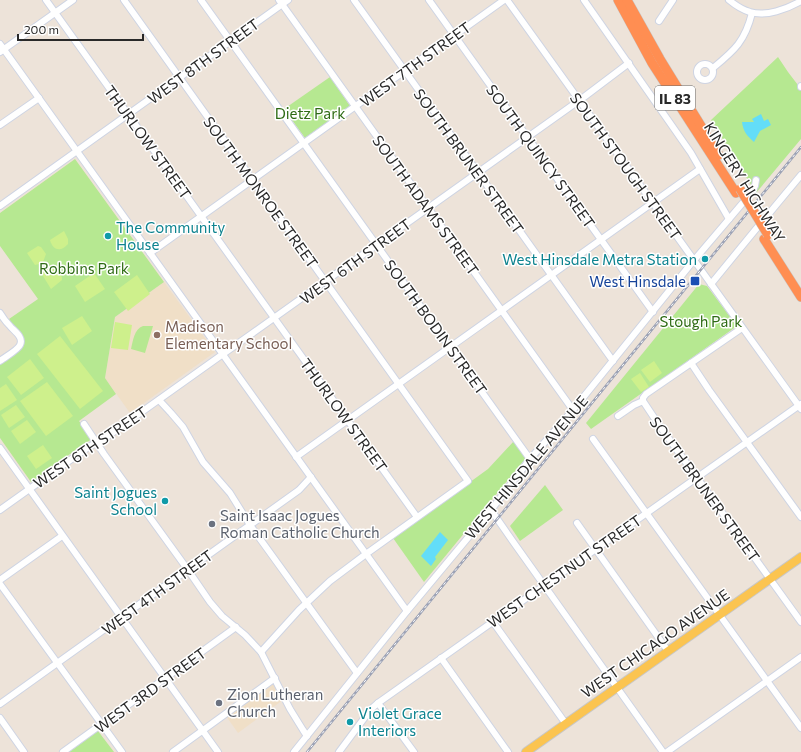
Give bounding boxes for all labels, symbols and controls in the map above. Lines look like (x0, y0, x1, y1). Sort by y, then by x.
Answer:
street label: WEST 8TH STREET (144, 14, 263, 107)
scale bar (18, 16, 143, 42)
street label: WEST 7TH STREET (356, 18, 474, 110)
text: 200 m (24, 22, 59, 36)
street label: SOUTH QUINCY STREET (483, 81, 599, 232)
street label: THURLOW STREET (101, 82, 195, 203)
street label: SOUTH BRUNER STREET (410, 85, 528, 237)
road number: IL 83 (655, 86, 695, 110)
street label: SOUTH STOUGH STREET (567, 89, 686, 243)
park label: Dietz Park (275, 104, 345, 122)
street label: SOUTH MONROE STREET (200, 113, 322, 272)
street label: KINGERY HIGHWAY (701, 119, 789, 246)
street label: SOUTH ADAMS STREET (369, 131, 483, 279)
street label: WEST 6TH STREET (296, 214, 415, 307)
place label: The Community House (116, 218, 225, 253)
marker: The Community House (103, 231, 113, 241)
place label: West Hinsdale Metra Station (502, 250, 697, 268)
marker: West Hinsdale Metra Station (700, 254, 710, 264)
street label: SOUTH BODIN STREET (381, 256, 491, 398)
park label: Robbins Park (39, 259, 129, 277)
place label: West Hinsdale (589, 272, 686, 290)
marker: West Hinsdale (689, 275, 701, 287)
park label: Stough Park (659, 312, 743, 330)
place label: Madison Elementary School (165, 317, 292, 352)
marker: Madison Elementary School (152, 330, 162, 340)
street label: THURLOW STREET (297, 355, 391, 476)
street label: WEST HINSDALE AVENUE (461, 392, 591, 542)
street label: WEST 6TH STREET (30, 402, 151, 492)
street label: SOUTH BRUNER STREET (646, 413, 764, 565)
place label: Saint Jogues School (74, 483, 157, 518)
marker: Saint Jogues School (160, 496, 170, 506)
place label: Saint Isaac Jogues Roman Catholic Church (220, 506, 380, 541)
street label: WEST CHESTNUT STREET (483, 511, 645, 631)
marker: Saint Isaac Jogues Roman Catholic Church (207, 519, 217, 529)
street label: WEST 4TH STREET (98, 545, 216, 638)
street label: WEST CHICAGO AVENUE (577, 585, 733, 701)
street label: WEST 3RD STREET (91, 643, 210, 737)
place label: Zion Lutheran Church (227, 685, 323, 720)
marker: Zion Lutheran Church (214, 698, 224, 708)
place label: Violet Grace Interiors (358, 704, 442, 739)
marker: Violet Grace Interiors (345, 717, 355, 727)

